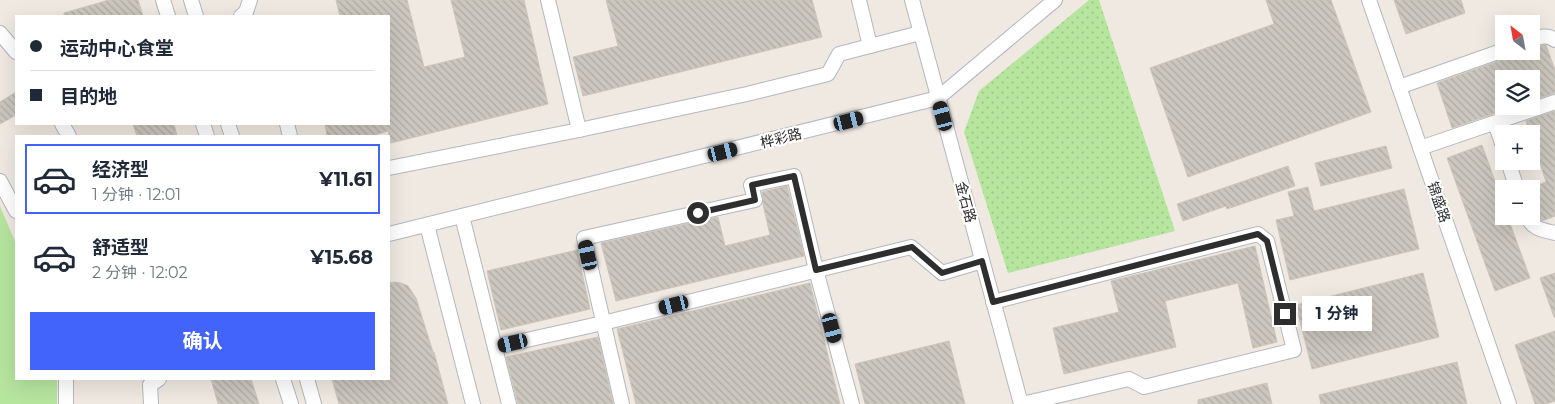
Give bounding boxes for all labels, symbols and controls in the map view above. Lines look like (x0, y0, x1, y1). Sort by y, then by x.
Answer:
north arrow (1495, 15, 1540, 60)
map controls (1495, 15, 1540, 225)
text: 运动中心食堂 (60, 37, 174, 60)
button: layers (1495, 70, 1540, 115)
text: 目的地 (60, 85, 117, 108)
car (931, 100, 954, 132)
car (832, 110, 865, 132)
street label: 桦彩路 (758, 124, 804, 152)
button: + (1495, 125, 1540, 170)
car (706, 141, 739, 163)
icon: car (32, 157, 77, 202)
text: 经济型 (92, 158, 149, 181)
text: ¥11.61 (319, 168, 373, 191)
street label: 金石路 (952, 179, 980, 225)
street label: 锦盛路 (1424, 179, 1454, 225)
button: − (1495, 180, 1540, 225)
text: 1 分钟 · 12:01 (92, 185, 181, 204)
route start (687, 202, 709, 224)
icon: car (32, 235, 77, 280)
text: 舒适型 (92, 236, 149, 259)
car (577, 239, 598, 271)
text: ¥15.68 (310, 246, 373, 269)
text: 2 分钟 · 12:02 (92, 263, 188, 282)
car (657, 294, 690, 316)
callout: 1 分钟 (1302, 296, 1372, 332)
route end (1274, 303, 1296, 325)
text: 1 分钟 (1316, 304, 1358, 323)
button: 确认 (30, 312, 375, 370)
car (820, 312, 843, 344)
car (496, 332, 529, 354)

